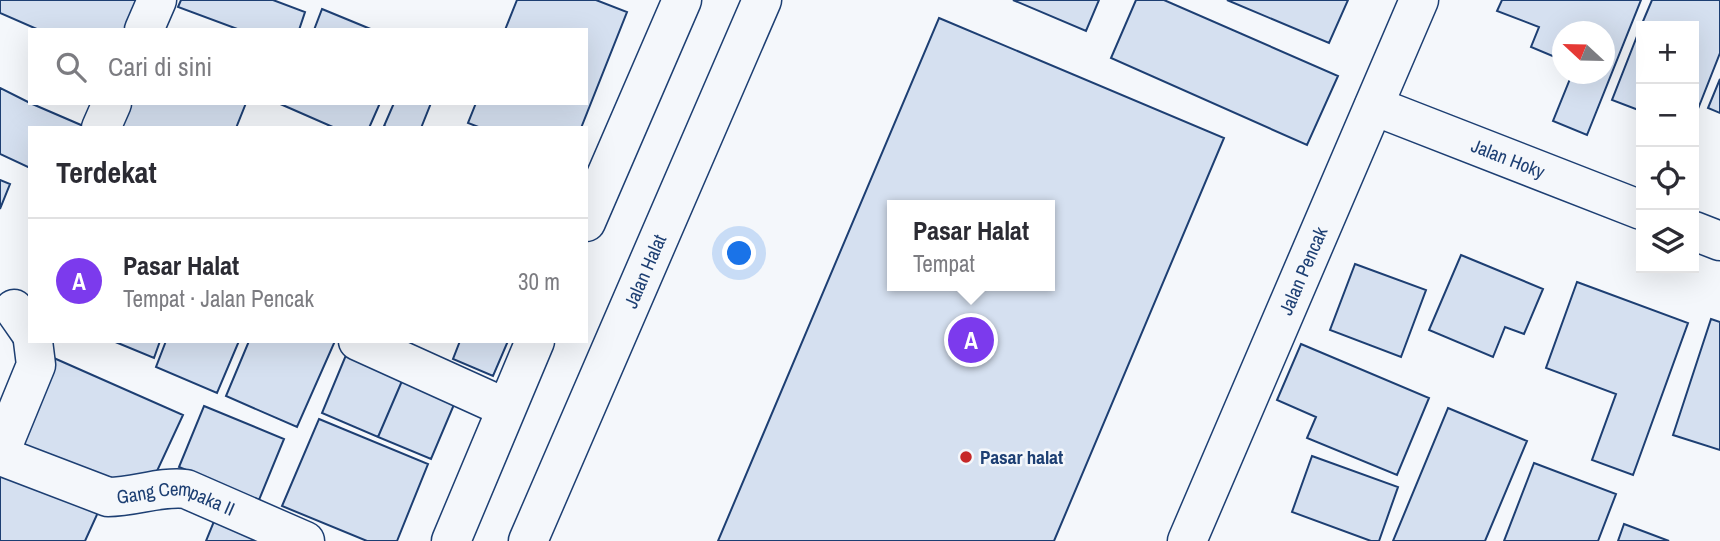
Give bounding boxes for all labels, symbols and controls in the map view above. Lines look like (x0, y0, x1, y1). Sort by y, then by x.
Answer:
north arrow (1552, 21, 1615, 84)
map controls (1636, 21, 1699, 273)
button: + (1636, 21, 1699, 84)
search box (28, 28, 588, 105)
icon: search (52, 48, 90, 86)
text: Cari di sini (108, 49, 212, 84)
button: − (1636, 84, 1699, 147)
street label: Jalan Hoky (1468, 132, 1549, 184)
button: locate (1636, 147, 1699, 210)
text: Terdekat (56, 152, 157, 192)
popup (887, 200, 1055, 291)
button: layers (1636, 210, 1699, 273)
text: Pasar Halat (913, 213, 1029, 248)
street label: Jalan Pencak (1272, 222, 1333, 319)
street label: Jalan Halat (617, 230, 672, 312)
your location (722, 236, 756, 270)
text: Pasar Halat (123, 248, 239, 283)
text: Tempat (913, 248, 975, 279)
text: A (72, 266, 86, 297)
text: 30 m (518, 266, 560, 297)
text: Tempat · Jalan Pencak (123, 283, 314, 314)
pin: A (948, 314, 994, 366)
place label: Pasar halat (980, 444, 1063, 470)
marker: Pasar halat (958, 449, 974, 465)
street label: Gang Cempaka II (115, 475, 239, 522)

